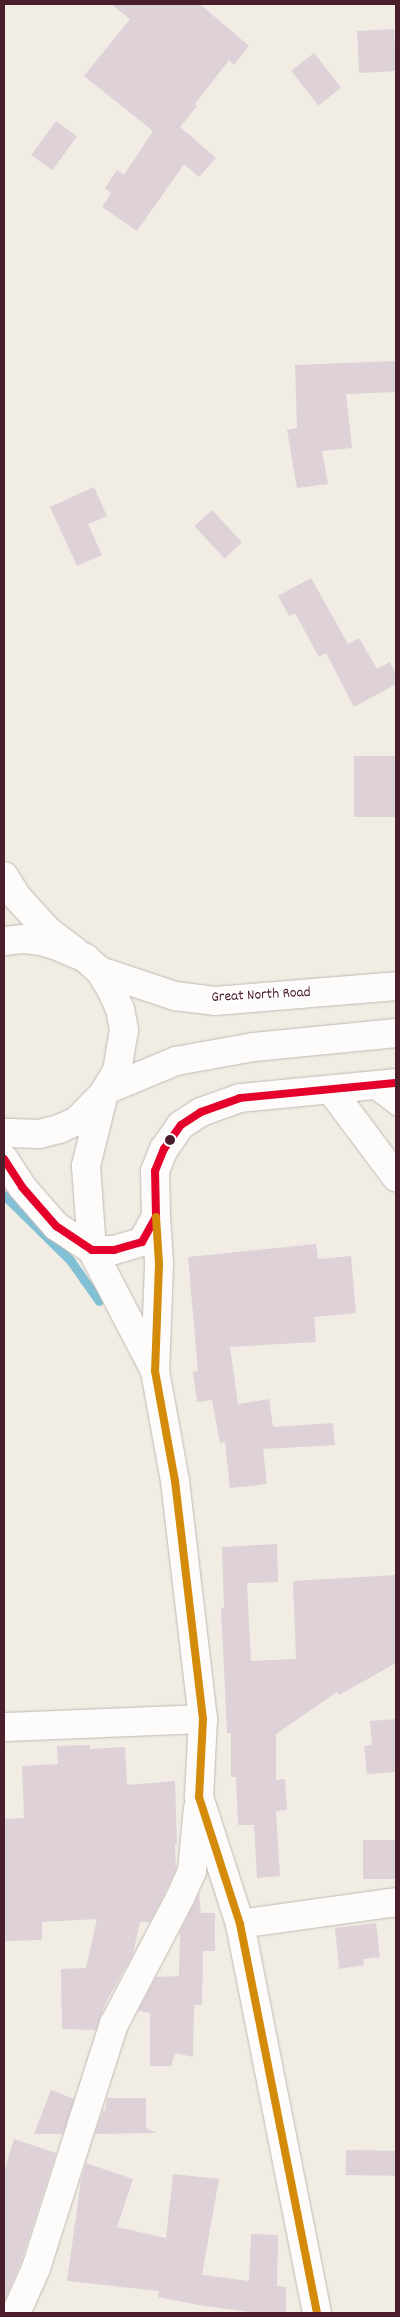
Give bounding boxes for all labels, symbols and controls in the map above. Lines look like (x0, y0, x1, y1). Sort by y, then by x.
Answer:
street label: Great North Road (211, 984, 311, 1008)
unlabelled marker (165, 1135, 175, 1145)

